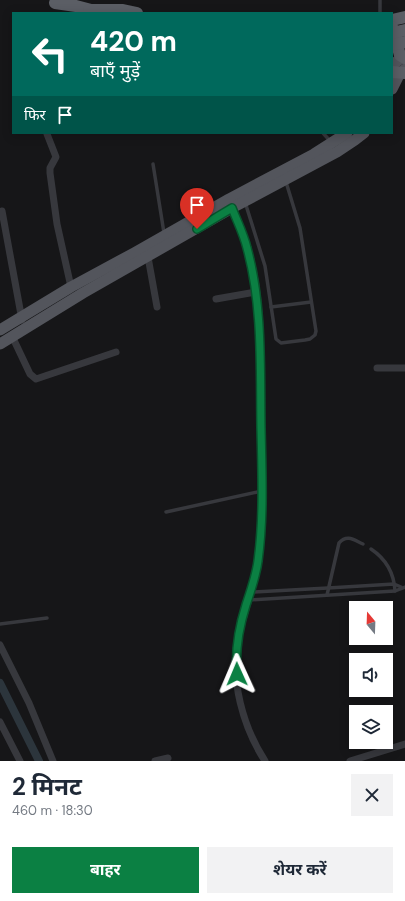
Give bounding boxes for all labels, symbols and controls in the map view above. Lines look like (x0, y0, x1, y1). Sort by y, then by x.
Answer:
text: 420 m (90, 23, 177, 60)
icon: left (24, 28, 76, 80)
text: बाएँ मुड़ें (90, 59, 140, 83)
icon: arrive (54, 104, 76, 126)
text: फिर (24, 105, 46, 125)
pin (180, 188, 214, 229)
icon: arrive (186, 194, 208, 216)
north arrow (349, 601, 393, 645)
map controls (349, 601, 393, 749)
position arrow (216, 653, 258, 695)
button: sound (349, 653, 393, 697)
button: layers (349, 705, 393, 749)
text: 2 मिनट (12, 771, 82, 802)
button: close (351, 774, 393, 816)
text: 460 m · 18:30 (12, 802, 93, 819)
button: बाहर (12, 847, 199, 893)
button: शेयर करें (207, 847, 393, 893)

